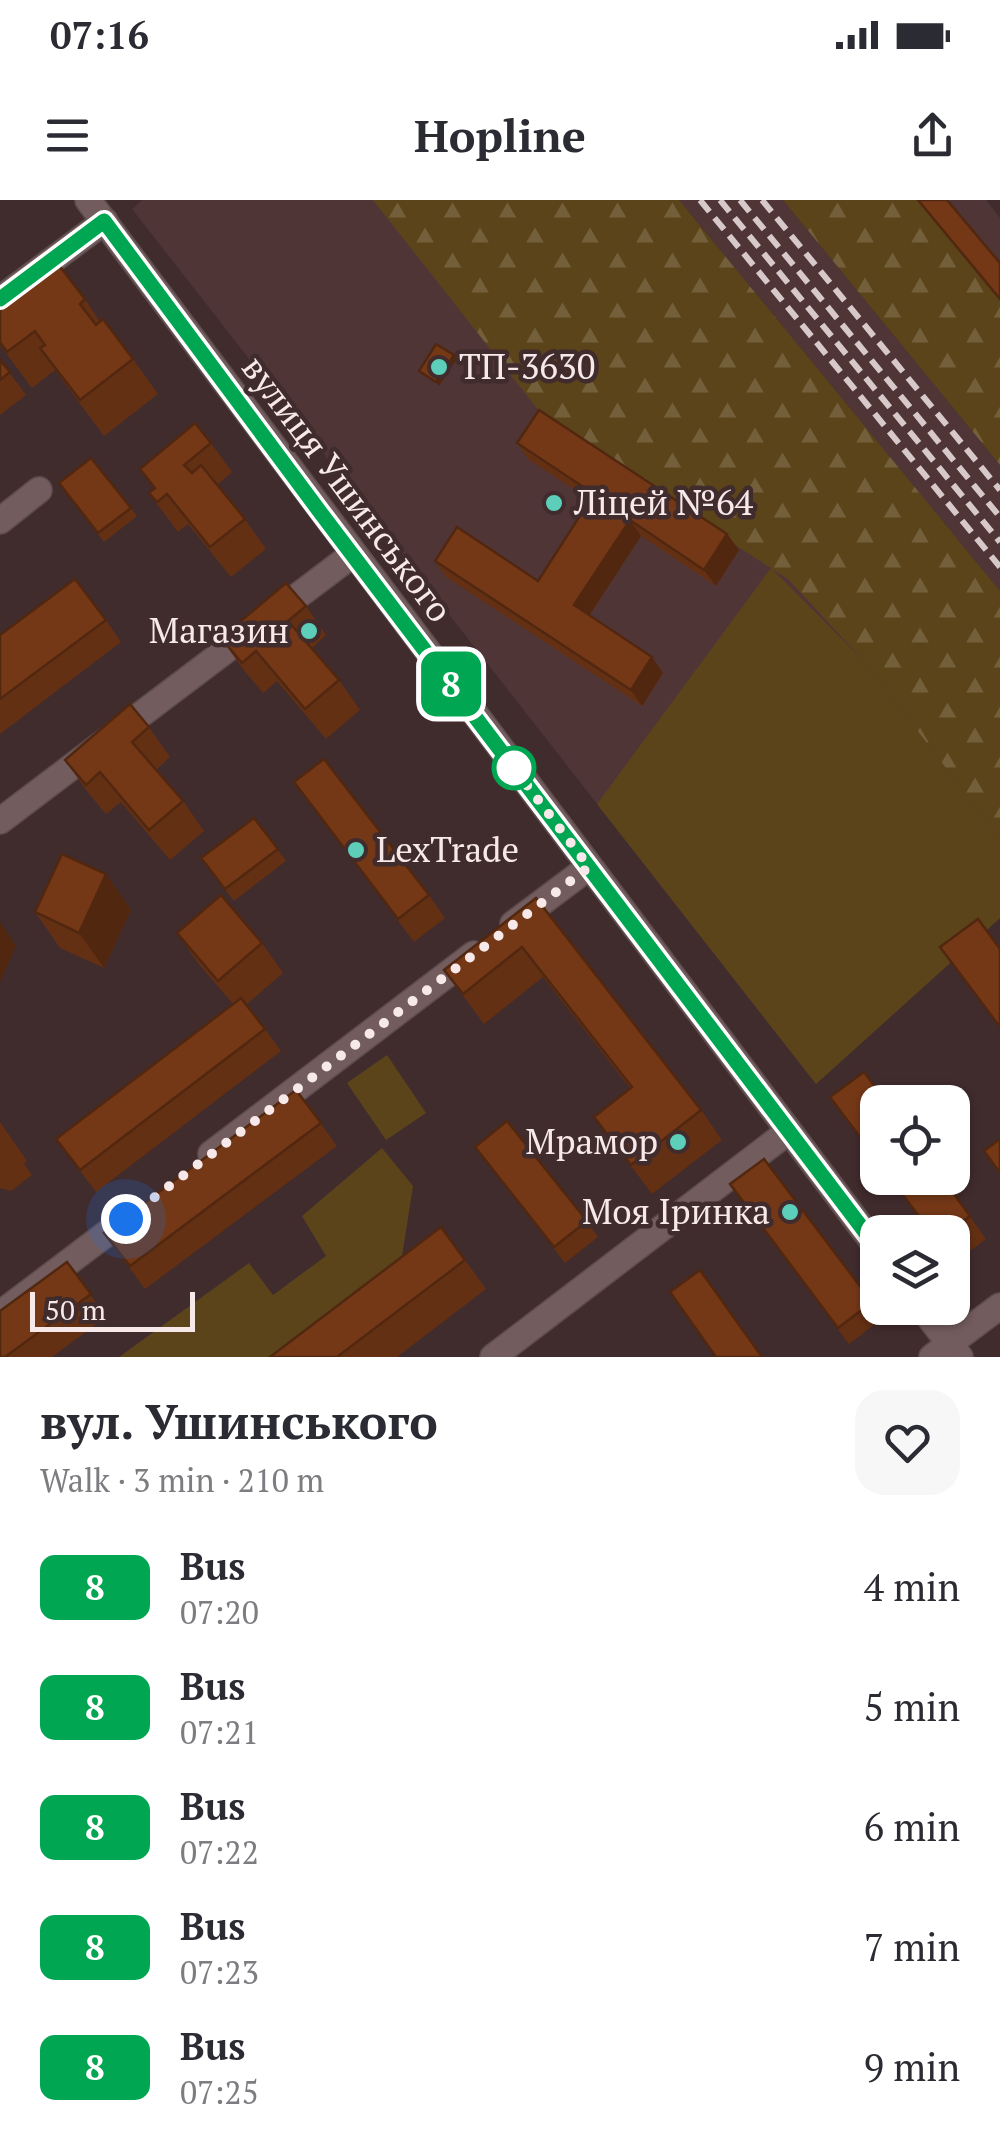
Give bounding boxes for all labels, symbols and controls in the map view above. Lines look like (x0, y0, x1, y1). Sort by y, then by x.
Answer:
text: 07:16 (50, 10, 149, 60)
text: Hopline (414, 105, 586, 165)
icon: menu (40, 108, 95, 163)
icon: share (905, 108, 960, 163)
place label: ТП-3630 (459, 343, 595, 389)
street label: вулиця Ушинського (232, 346, 463, 631)
marker: ТП-3630 (428, 356, 450, 378)
place label: Ліцей №64 (573, 479, 754, 525)
marker: Ліцей №64 (543, 492, 565, 514)
place label: Магазин (149, 607, 289, 653)
marker: Магазин (298, 620, 320, 642)
line badge: 8 (418, 652, 484, 716)
text: 8 (441, 661, 461, 707)
unlabelled marker (493, 747, 535, 789)
place label: LexTrade (376, 826, 519, 872)
marker: LexTrade (345, 839, 367, 861)
map controls (860, 1085, 970, 1325)
button: locate (860, 1085, 970, 1195)
place label: Мрамор (525, 1118, 658, 1164)
marker: Мрамор (667, 1131, 689, 1153)
place label: Моя Іринка (582, 1188, 770, 1234)
your location (101, 1194, 151, 1244)
marker: Моя Іринка (779, 1201, 801, 1223)
button: layers (860, 1215, 970, 1325)
scale bar (30, 1287, 195, 1332)
text: 50 m (45, 1291, 106, 1328)
text: вул. Ушинського (40, 1389, 438, 1453)
button: heart (855, 1390, 960, 1495)
text: Walk · 3 min · 210 m (40, 1459, 324, 1501)
text: Bus (180, 1541, 245, 1591)
text: 4 min (864, 1562, 960, 1612)
text: 8 (85, 1564, 105, 1610)
text: 07:20 (180, 1591, 259, 1633)
text: Bus (180, 1661, 245, 1711)
text: 5 min (864, 1682, 960, 1732)
text: 8 (85, 1684, 105, 1730)
text: 07:21 (180, 1711, 259, 1753)
text: Bus (180, 1781, 245, 1831)
text: 6 min (864, 1802, 960, 1852)
text: 8 (85, 1804, 105, 1850)
text: 07:22 (180, 1831, 259, 1873)
text: Bus (180, 1901, 245, 1951)
text: 7 min (864, 1922, 960, 1972)
text: 8 (85, 1924, 105, 1970)
text: 07:23 (180, 1951, 259, 1993)
text: Bus (180, 2021, 245, 2071)
text: 9 min (864, 2042, 960, 2092)
text: 8 (85, 2044, 105, 2090)
text: 07:25 (180, 2071, 259, 2113)

